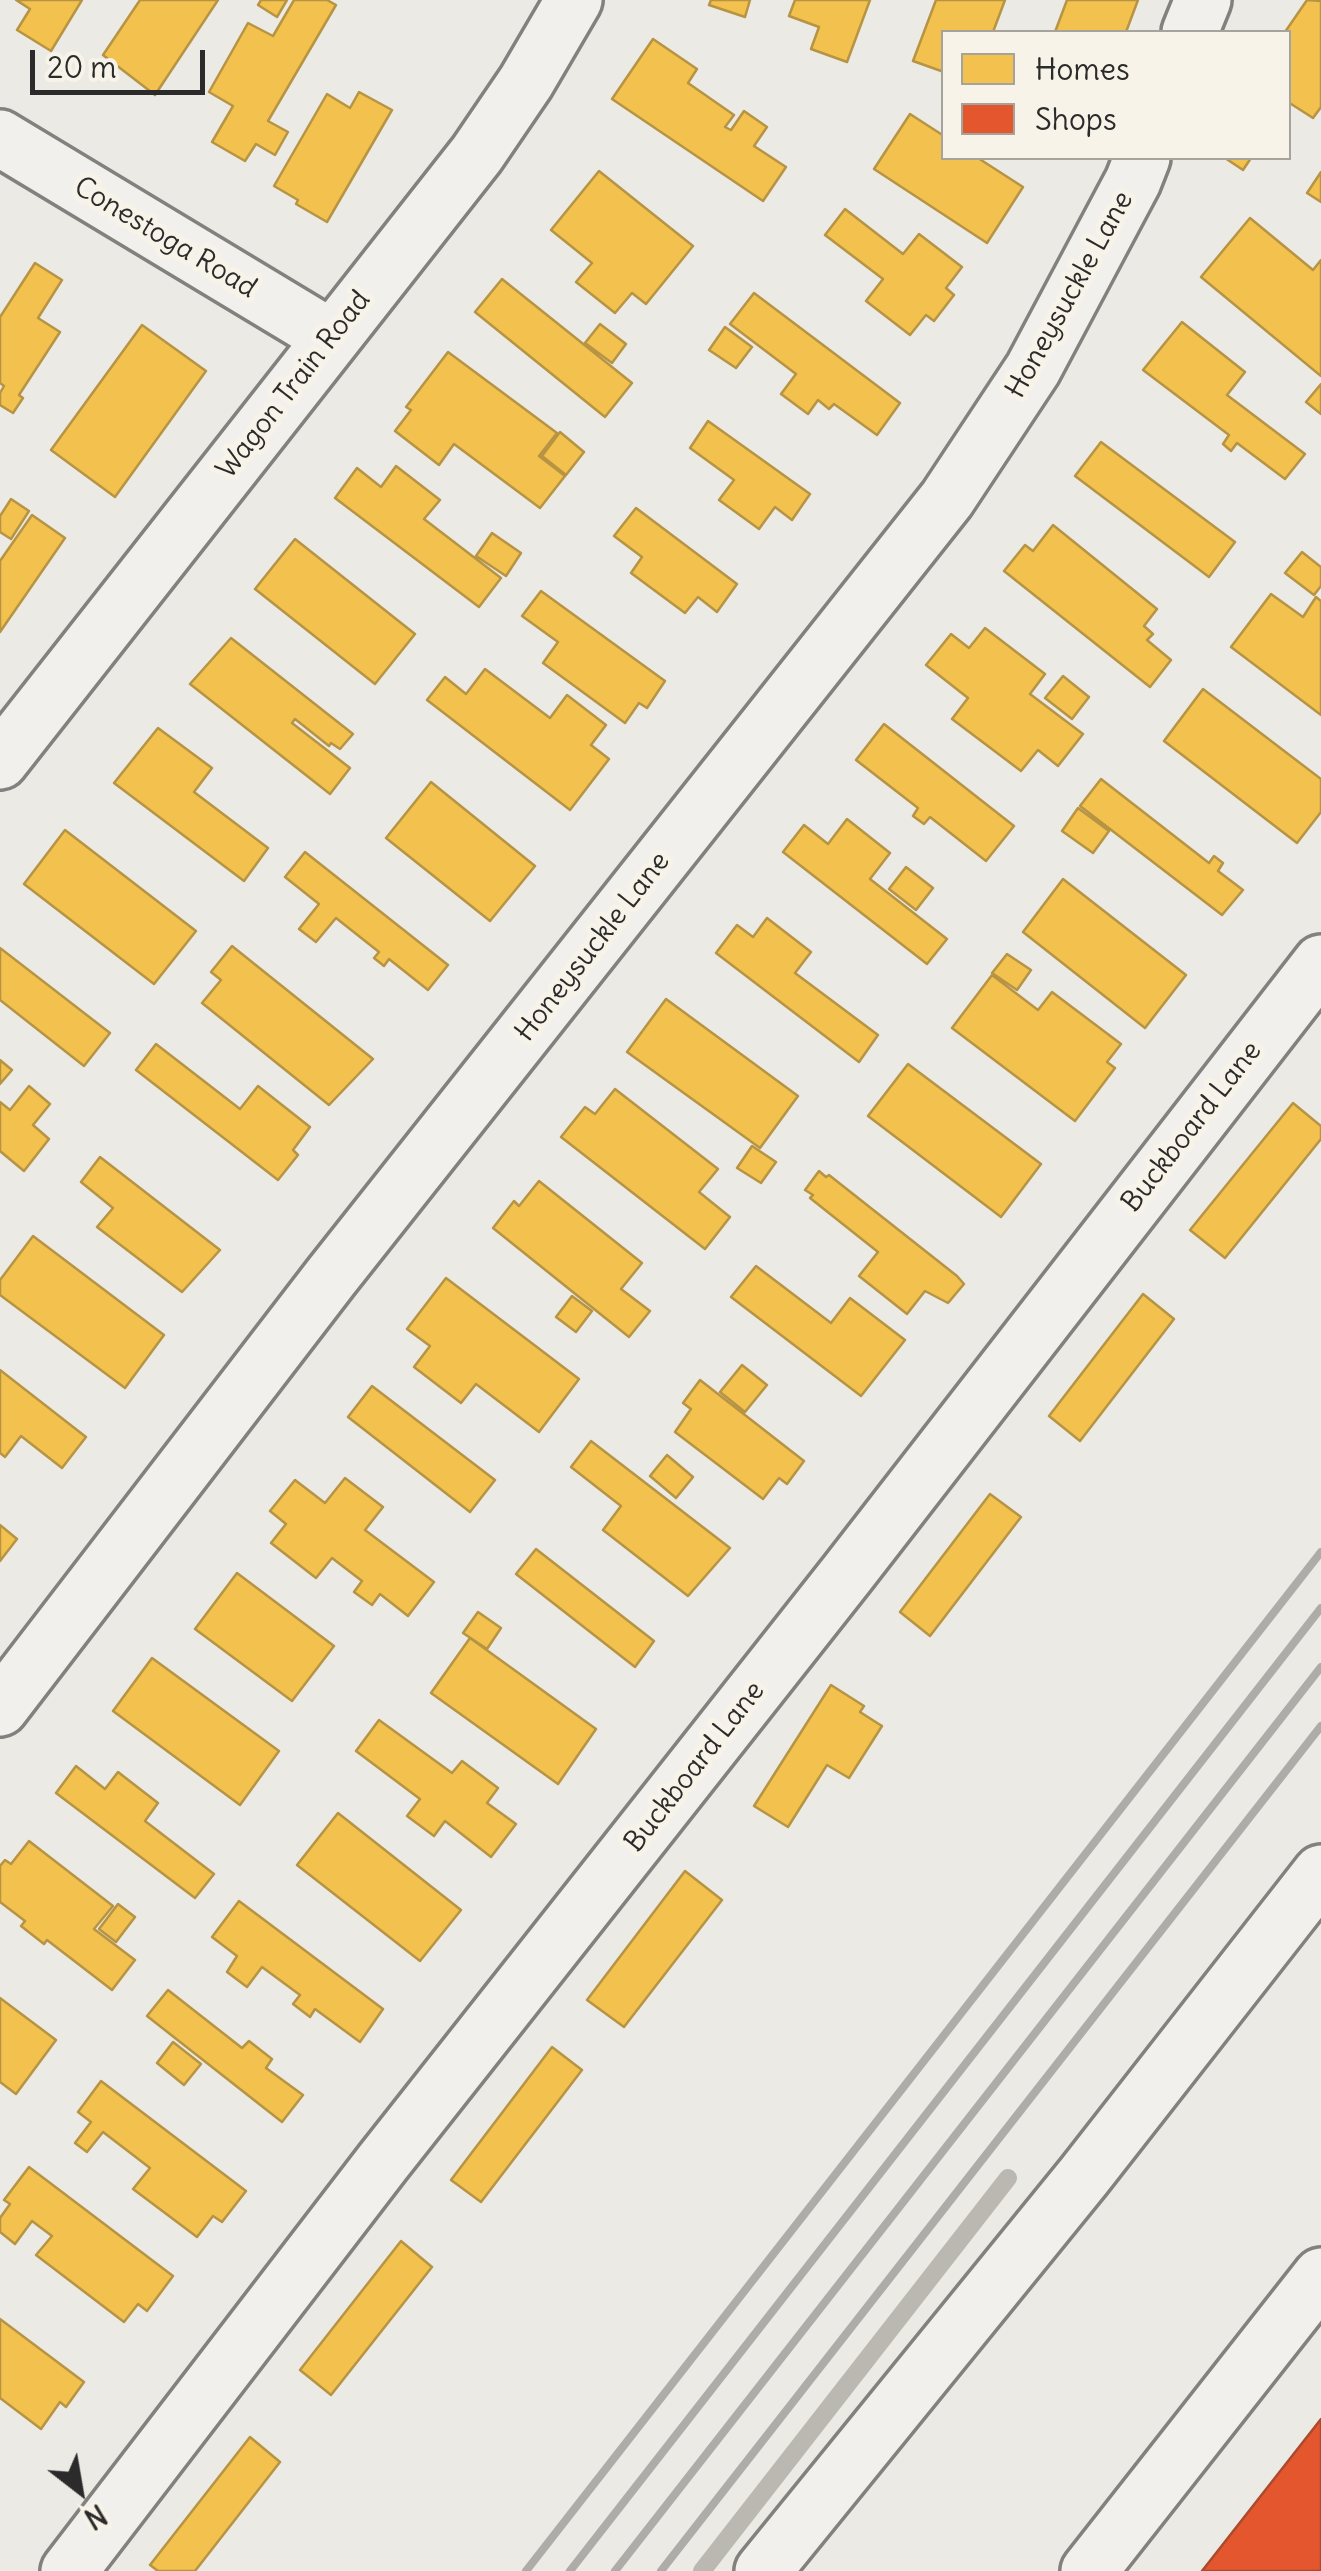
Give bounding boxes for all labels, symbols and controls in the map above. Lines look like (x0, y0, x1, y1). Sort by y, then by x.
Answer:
scale bar (35, 30, 210, 92)
legend (941, 30, 1291, 160)
text: 20 m (47, 48, 117, 86)
text: Homes (1035, 50, 1130, 88)
text: Shops (1035, 100, 1117, 138)
street label: Conestoga Road (68, 170, 262, 306)
street label: Honeysuckle Lane (999, 186, 1141, 404)
street label: Wagon Train Road (210, 284, 378, 486)
street label: Honeysuckle Lane (509, 846, 677, 1048)
street label: Buckboard Lane (1115, 1035, 1269, 1219)
street label: Buckboard Lane (618, 1675, 772, 1859)
north arrow (30, 2441, 130, 2541)
text: N (78, 2496, 113, 2537)

